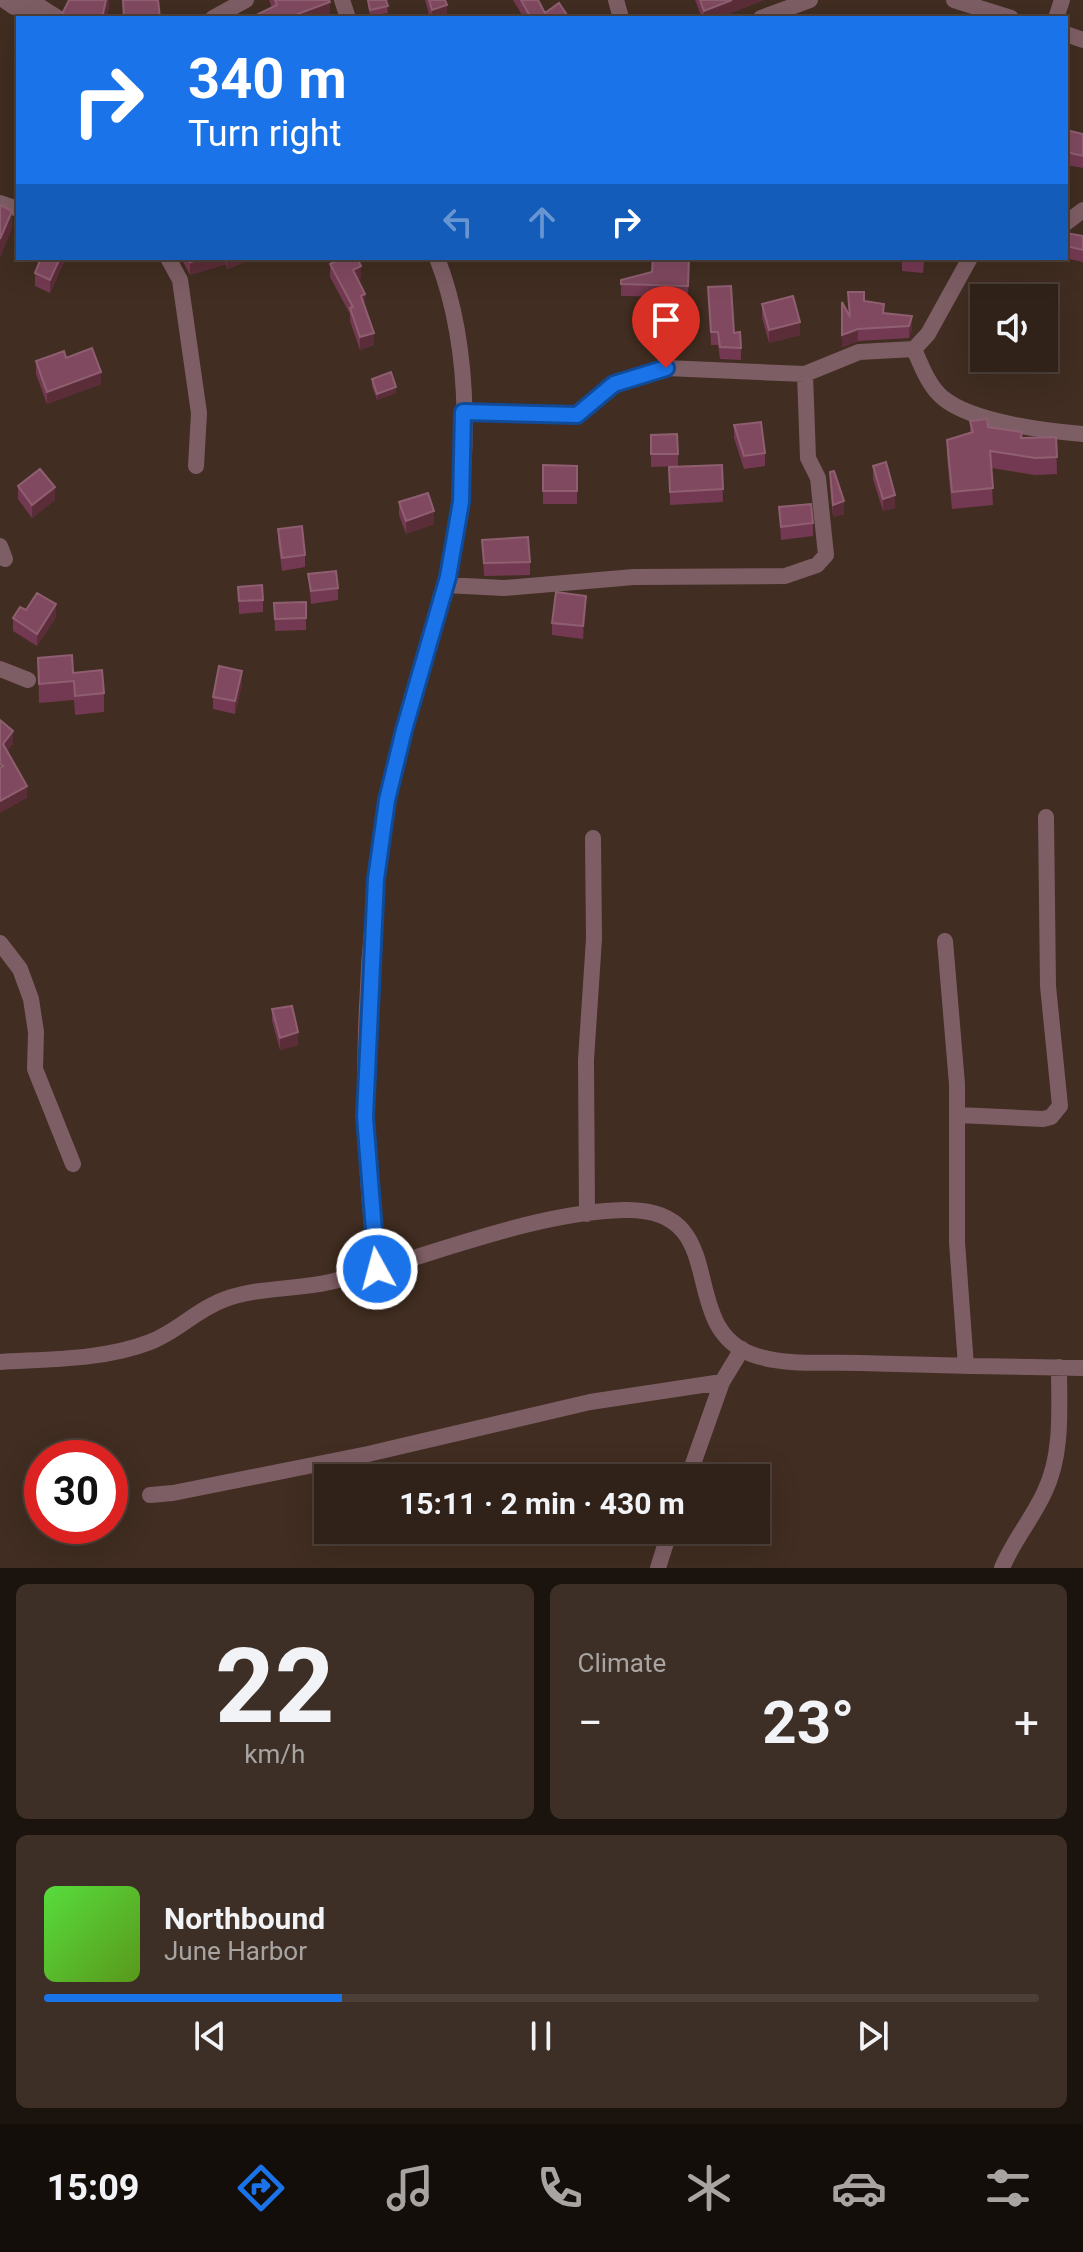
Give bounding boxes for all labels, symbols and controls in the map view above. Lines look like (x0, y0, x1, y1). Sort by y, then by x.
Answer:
text: 340 m (188, 46, 347, 112)
icon: right (56, 48, 160, 152)
text: Turn right (188, 113, 341, 155)
icon: left (436, 200, 480, 244)
icon: ahead (520, 200, 564, 244)
icon: right (604, 200, 648, 244)
map controls (970, 284, 1058, 372)
button: sound (970, 284, 1058, 372)
pin (632, 286, 700, 368)
icon: arrive (644, 298, 688, 342)
position arrow (335, 1227, 419, 1311)
speed limit sign: 30 (24, 1440, 128, 1544)
text: 15:11 · 2 min · 430 m (399, 1486, 685, 1521)
text: 22 (215, 1626, 334, 1747)
text: Climate (578, 1648, 666, 1678)
text: 23° (762, 1687, 854, 1758)
text: − (578, 1697, 603, 1749)
text: + (1014, 1697, 1039, 1749)
text: km/h (244, 1739, 305, 1769)
text: Northbound (164, 1901, 325, 1936)
text: June Harbor (164, 1936, 307, 1966)
icon: previous (188, 2014, 232, 2058)
icon: pause (519, 2014, 563, 2058)
icon: next (851, 2014, 895, 2058)
icon: directions (233, 2160, 289, 2216)
icon: music (382, 2160, 438, 2216)
icon: phone (532, 2160, 588, 2216)
icon: climate (681, 2160, 737, 2216)
icon: car (831, 2160, 887, 2216)
icon: filters (980, 2160, 1036, 2216)
text: 15:09 (47, 2167, 139, 2209)

